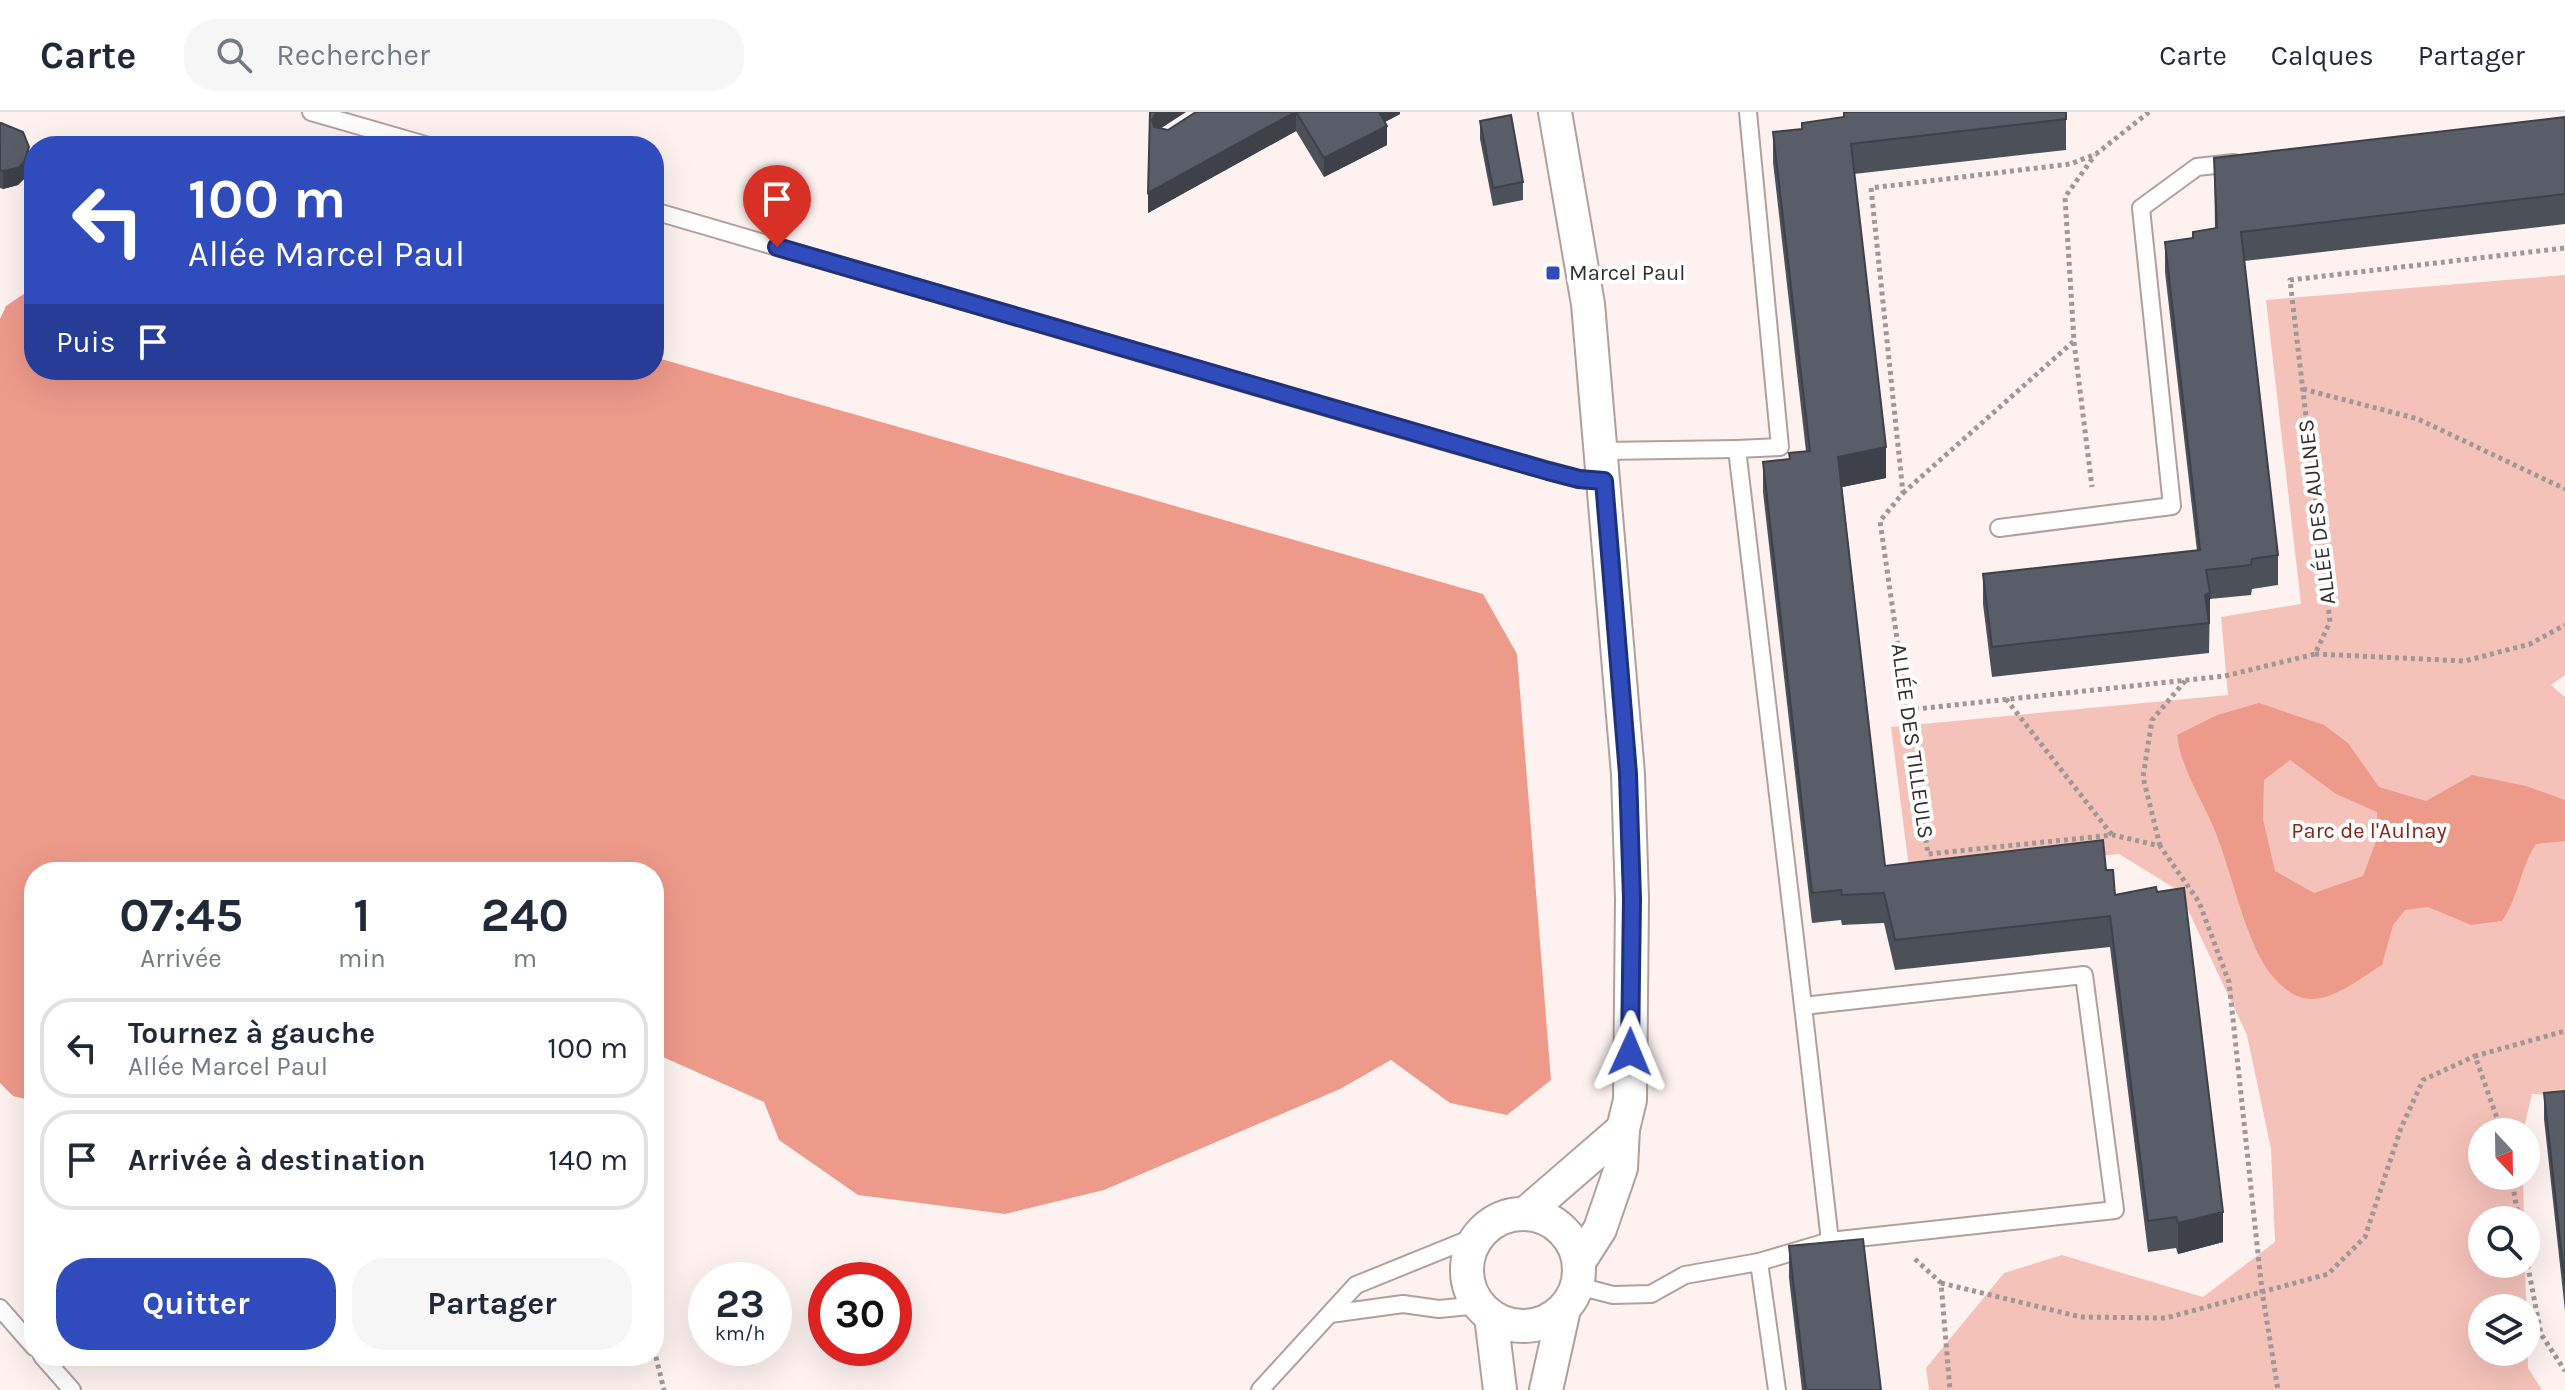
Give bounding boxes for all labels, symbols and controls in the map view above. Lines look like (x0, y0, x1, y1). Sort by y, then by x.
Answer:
search box (184, 19, 744, 91)
text: Carte (40, 33, 136, 78)
icon: search (212, 33, 256, 77)
text: Rechercher (276, 37, 430, 73)
text: Carte (2159, 39, 2227, 72)
text: Calques (2271, 39, 2374, 72)
text: Partager (2418, 39, 2525, 72)
pin (743, 165, 811, 247)
text: 100 m (188, 166, 346, 231)
icon: left (56, 168, 160, 272)
icon: arrive (755, 177, 799, 221)
text: Allée Marcel Paul (188, 233, 465, 275)
place label: Marcel Paul (1569, 260, 1686, 286)
marker: Marcel Paul (1544, 264, 1562, 282)
icon: arrive (131, 320, 175, 364)
text: Puis (56, 324, 115, 360)
street label: ALLÉE DES AULNES (2292, 418, 2341, 606)
street label: ALLÉE DES TILLEULS (1885, 642, 1940, 840)
park label: Parc de l'Aulnay (2291, 818, 2447, 844)
text: 07:45 (119, 887, 243, 943)
text: 1 (353, 887, 370, 943)
text: 240 (481, 887, 569, 943)
text: Arrivée (140, 943, 222, 974)
text: min (338, 943, 386, 974)
text: m (513, 943, 537, 974)
position arrow (1588, 1010, 1672, 1094)
text: Tournez à gauche (128, 1015, 375, 1051)
icon: left (60, 1026, 104, 1070)
text: 100 m (547, 1030, 628, 1066)
text: Allée Marcel Paul (128, 1051, 328, 1082)
north arrow (2468, 1118, 2540, 1190)
map controls (2468, 1118, 2540, 1366)
icon: arrive (60, 1138, 104, 1182)
text: Arrivée à destination (128, 1142, 426, 1178)
text: 140 m (548, 1142, 628, 1178)
button: search (2468, 1206, 2540, 1278)
button: Quitter (56, 1258, 336, 1350)
button: Partager (352, 1258, 632, 1350)
speed limit sign: 30 (808, 1262, 912, 1366)
text: 23 (715, 1280, 765, 1327)
button: layers (2468, 1294, 2540, 1366)
text: km/h (715, 1322, 765, 1345)

